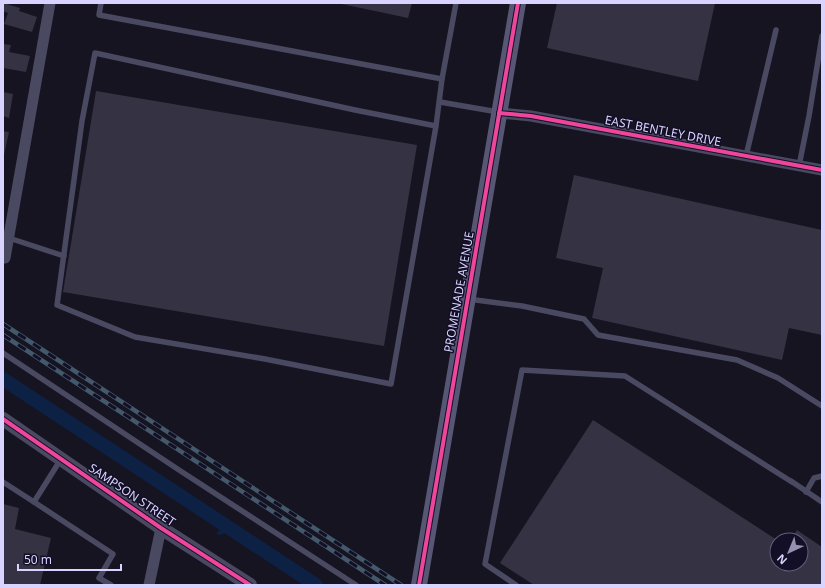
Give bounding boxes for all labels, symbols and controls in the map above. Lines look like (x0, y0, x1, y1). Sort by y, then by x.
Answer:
street label: EAST BENTLEY DRIVE (604, 111, 723, 150)
street label: PROMENADE AVENUE (439, 230, 478, 354)
street label: SAMPSON STREET (86, 459, 179, 530)
north arrow (769, 532, 809, 572)
scale bar (18, 546, 121, 572)
text: 50 m (24, 551, 52, 568)
text: N (773, 551, 790, 568)

